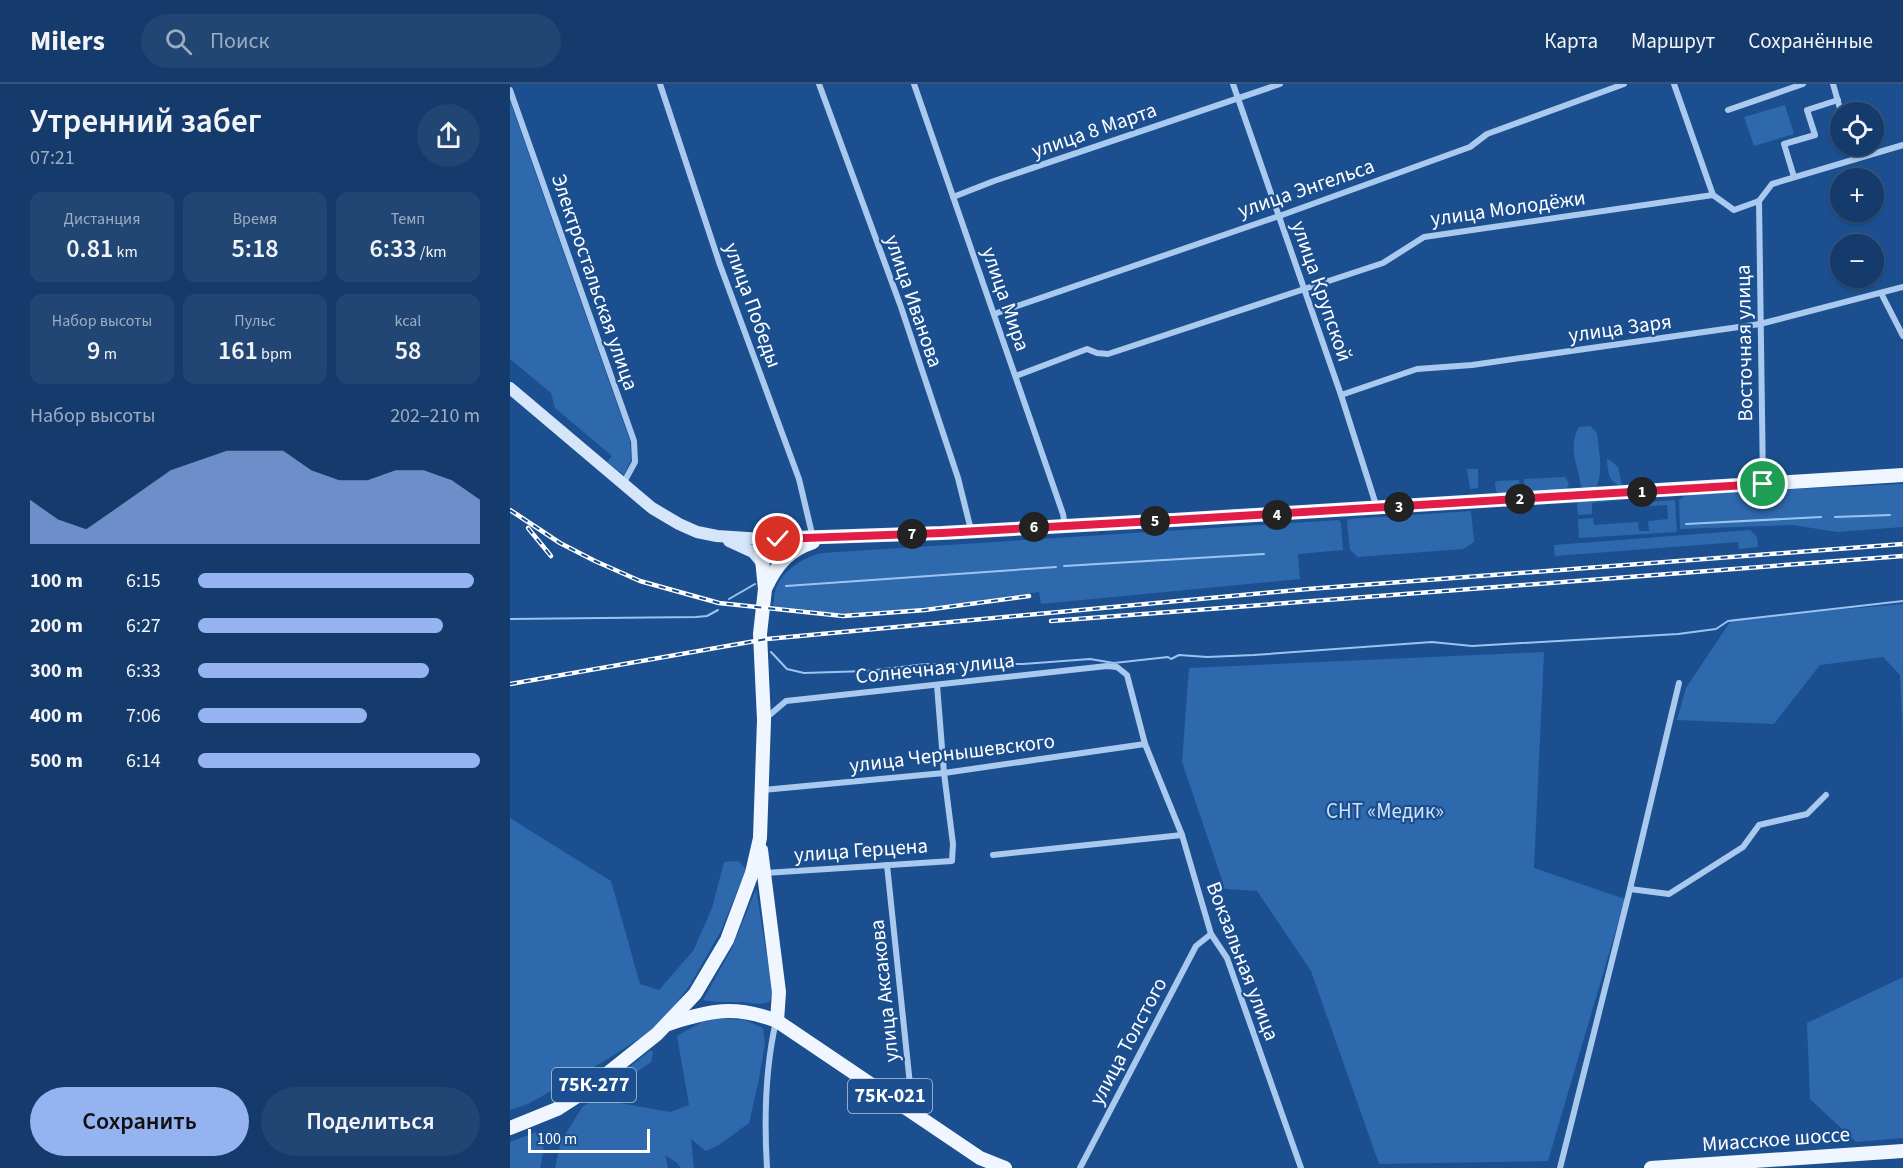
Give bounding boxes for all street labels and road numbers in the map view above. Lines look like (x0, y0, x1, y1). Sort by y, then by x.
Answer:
street label: улица 8 Марта (1027, 95, 1161, 165)
street label: улица Энгельса (1234, 151, 1378, 225)
street label: Электростальская улица (544, 170, 646, 394)
street label: улица Молодёжи (1429, 182, 1587, 234)
street label: улица Крупской (1284, 216, 1360, 366)
street label: улица Иванова (877, 231, 951, 371)
street label: улица Победы (716, 238, 790, 372)
street label: улица Мира (974, 243, 1038, 355)
street label: Восточная улица (1728, 264, 1760, 422)
street label: улица Заря (1567, 306, 1673, 350)
street label: Солнечная улица (854, 645, 1016, 691)
street label: улица Чернышевского (848, 726, 1056, 780)
street label: улица Герцена (793, 830, 929, 870)
street label: Вокзальная улица (1199, 877, 1287, 1045)
street label: улица Аксакова (862, 918, 906, 1064)
street label: улица Толстого (1082, 972, 1174, 1110)
road number: 75К-277 (552, 1068, 636, 1102)
road number: 75К-021 (848, 1079, 932, 1113)
street label: Миасское шоссе (1701, 1119, 1851, 1159)

